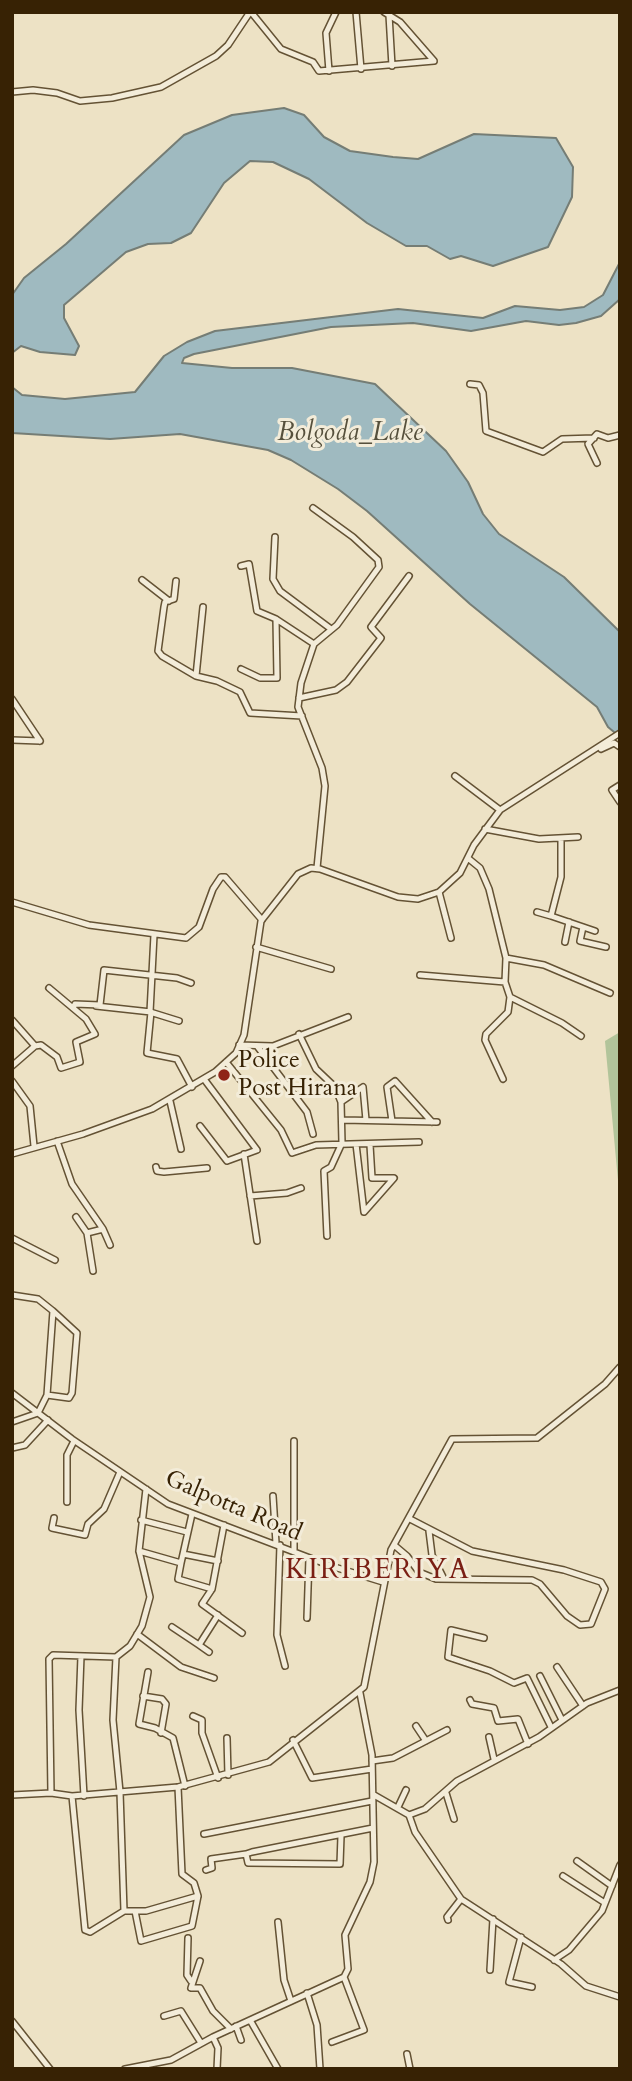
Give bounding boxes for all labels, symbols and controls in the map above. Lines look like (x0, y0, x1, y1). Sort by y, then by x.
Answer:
water label: Bolgoda_Lake (277, 418, 423, 450)
place label: Police Post Hirana (238, 1047, 357, 1103)
marker: Police Post Hirana (216, 1067, 232, 1083)
street label: Galpotta Road (160, 1465, 306, 1549)
district label: KIRIBERIYA (287, 1555, 469, 1589)

